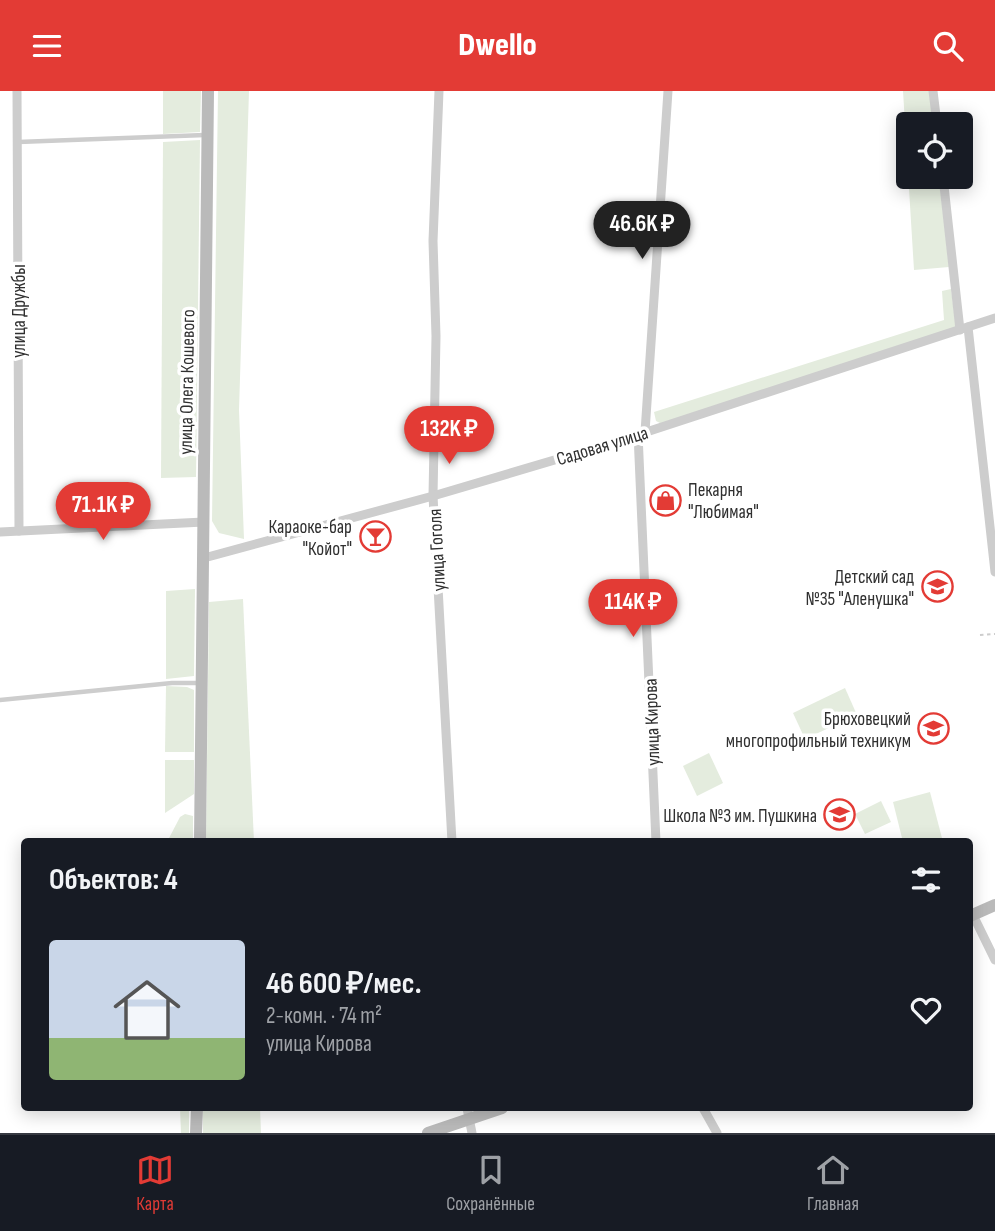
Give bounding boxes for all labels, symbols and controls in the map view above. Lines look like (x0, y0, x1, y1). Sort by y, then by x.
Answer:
text: Dwello (458, 26, 537, 65)
icon: menu (28, 27, 66, 65)
icon: search (929, 27, 967, 65)
map controls (896, 112, 973, 189)
button: locate (896, 112, 973, 189)
pin: 46.6K ₽ (577, 201, 707, 261)
text: 46.6K ₽ (609, 210, 675, 238)
street label: улица Дружбы (8, 264, 31, 358)
street label: улица Олега Кошевого (175, 309, 200, 455)
pin: 132K ₽ (392, 407, 506, 466)
text: 132K ₽ (420, 415, 478, 443)
street label: Садовая улица (554, 422, 651, 471)
place label: Пекарня "Любимая" (688, 479, 759, 524)
pin: 71.1K ₽ (38, 483, 168, 542)
shop icon: Пекарня "Любимая" (648, 483, 682, 517)
text: 71.1K ₽ (72, 491, 134, 519)
street label: улица Гоголя (424, 508, 451, 592)
place label: Караоке-бар "Койот" (269, 516, 352, 561)
bar icon: Караоке-бар "Койот" (358, 520, 392, 554)
place label: Детский сад №35 "Аленушка" (805, 566, 914, 611)
school or university icon: Детский сад №35 "Аленушка" (920, 570, 954, 604)
pin: 114K ₽ (576, 580, 690, 639)
text: 114K ₽ (604, 588, 662, 616)
street label: улица Кирова (639, 678, 666, 766)
place label: Брюховецкий многопрофильный техникум (726, 708, 911, 753)
school or university icon: Брюховецкий многопрофильный техникум (917, 712, 951, 746)
school or university icon: Школа №3 им. Пушкина (823, 798, 857, 832)
place label: Школа №3 им. Пушкина (663, 805, 817, 828)
icon: filters (907, 861, 945, 899)
text: Объектов: 4 (49, 862, 178, 898)
text: 46 600 ₽/мес. (266, 966, 422, 1002)
icon: home (105, 968, 189, 1052)
icon: heart (907, 991, 945, 1029)
text: 2-комн. · 74 m² (266, 1002, 382, 1030)
text: улица Кирова (266, 1030, 372, 1058)
tab: Карта (136, 1151, 174, 1216)
tab: Сохранённые (446, 1151, 535, 1216)
tab: Главная (807, 1151, 859, 1216)

